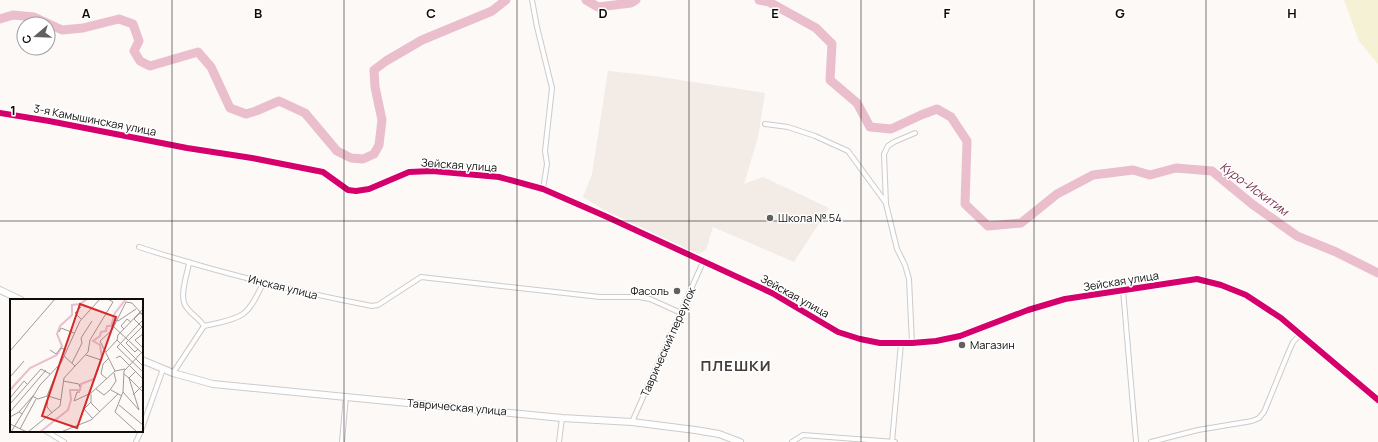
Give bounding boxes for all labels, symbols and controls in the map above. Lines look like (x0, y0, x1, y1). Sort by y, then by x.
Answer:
text: A (82, 4, 91, 22)
text: B (254, 4, 262, 22)
text: C (426, 4, 436, 22)
text: D (598, 4, 608, 22)
text: E (771, 4, 779, 22)
text: F (944, 4, 951, 22)
text: G (1115, 4, 1125, 22)
text: H (1287, 4, 1297, 22)
north arrow (16, 16, 56, 56)
text: С (18, 33, 34, 46)
street label: 3-я Камышинская улица (32, 100, 158, 139)
text: 1 (10, 101, 16, 119)
street label: Зейская улица (420, 154, 498, 175)
water label: Куро-Искитим (1217, 158, 1293, 220)
place label: Школа № 54 (778, 210, 842, 225)
marker: Школа № 54 (765, 213, 775, 223)
street label: Зейская улица (1082, 267, 1160, 294)
street label: Инская улица (247, 271, 319, 302)
street label: Зейская улица (758, 271, 832, 321)
place label: Фасоль (630, 283, 669, 298)
street label: Таврический переулок (637, 284, 699, 399)
marker: Фасоль (672, 286, 682, 296)
inset map (10, 299, 143, 432)
place label: Магазин (970, 337, 1015, 352)
marker: Магазин (957, 340, 967, 350)
district label: ПЛЕШКИ (700, 355, 772, 376)
street label: Таврическая улица (407, 395, 508, 418)

